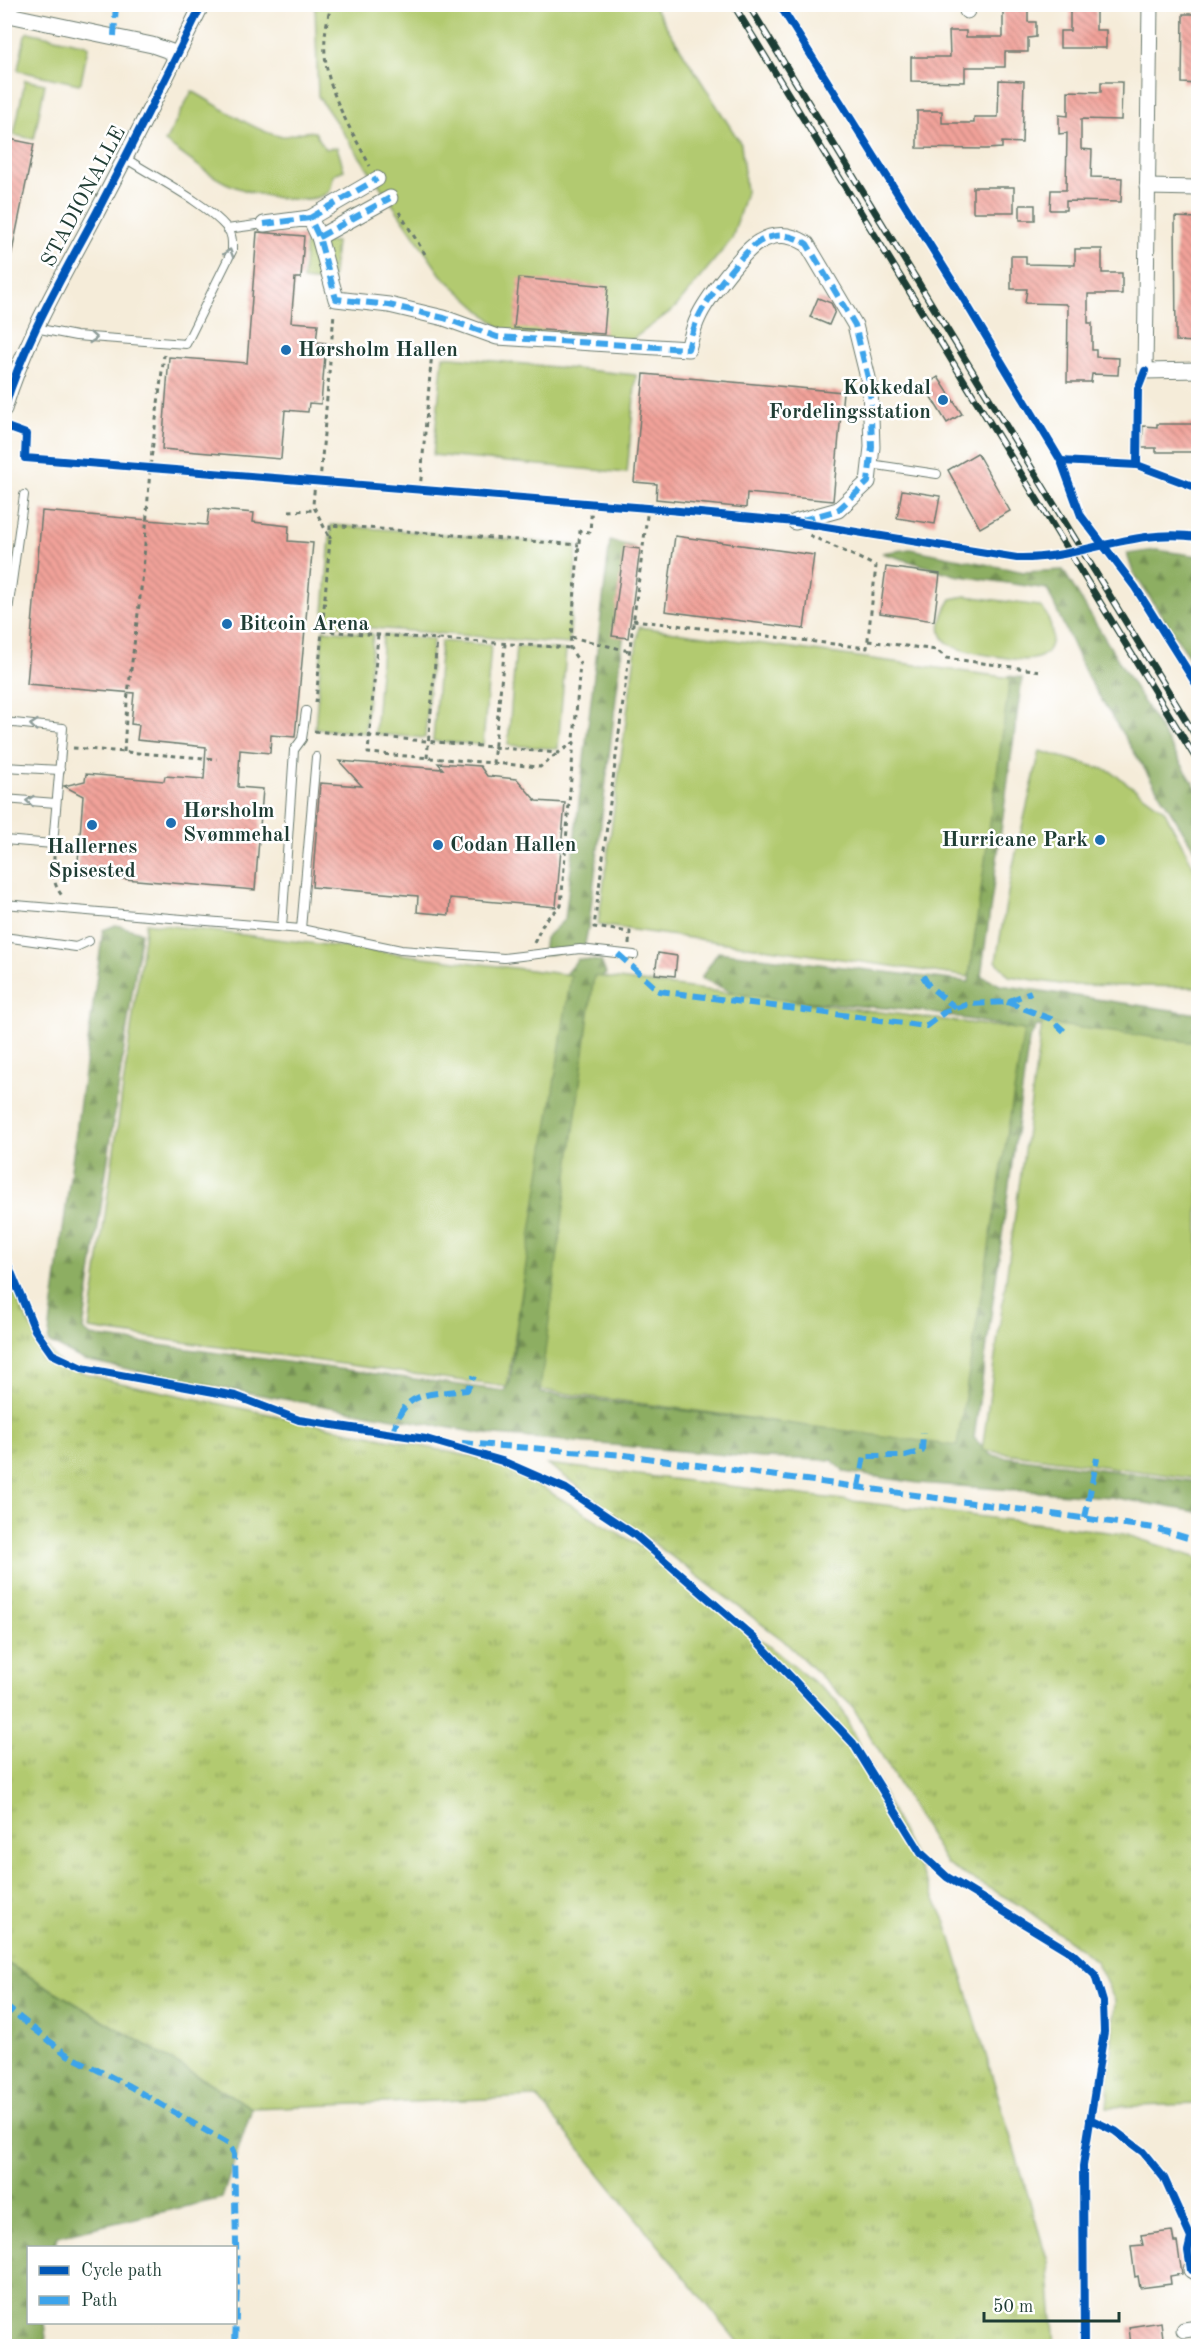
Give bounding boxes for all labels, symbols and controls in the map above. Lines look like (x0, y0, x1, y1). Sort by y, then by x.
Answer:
street label: STADIONALLE (38, 123, 130, 271)
one-way arrow (222, 248, 234, 258)
one-way arrow (88, 331, 97, 344)
place label: Hørsholm Hallen (298, 340, 458, 361)
marker: Hørsholm Hallen (279, 343, 293, 357)
place label: Kokkedal Fordelingsstation (768, 378, 931, 423)
marker: Kokkedal Fordelingsstation (936, 393, 950, 407)
place label: Bitcoin Arena (239, 614, 369, 635)
marker: Bitcoin Arena (220, 617, 234, 631)
one-way arrow (29, 719, 38, 732)
one-way arrow (26, 795, 35, 808)
place label: Hørsholm Svømmehal (183, 801, 290, 846)
marker: Hørsholm Svømmehal (164, 816, 178, 830)
marker: Hallernes Spisested (85, 818, 99, 832)
place label: Hurricane Park (941, 830, 1088, 851)
marker: Hurricane Park (1093, 833, 1107, 847)
place label: Codan Hallen (450, 835, 576, 856)
place label: Hallernes Spisested (47, 837, 137, 882)
marker: Codan Hallen (431, 838, 445, 852)
legend (27, 2246, 237, 2324)
text: Cycle path (81, 2262, 162, 2280)
scale bar (984, 2285, 1119, 2323)
text: Path (81, 2292, 118, 2310)
text: 50 m (993, 2298, 1033, 2316)

